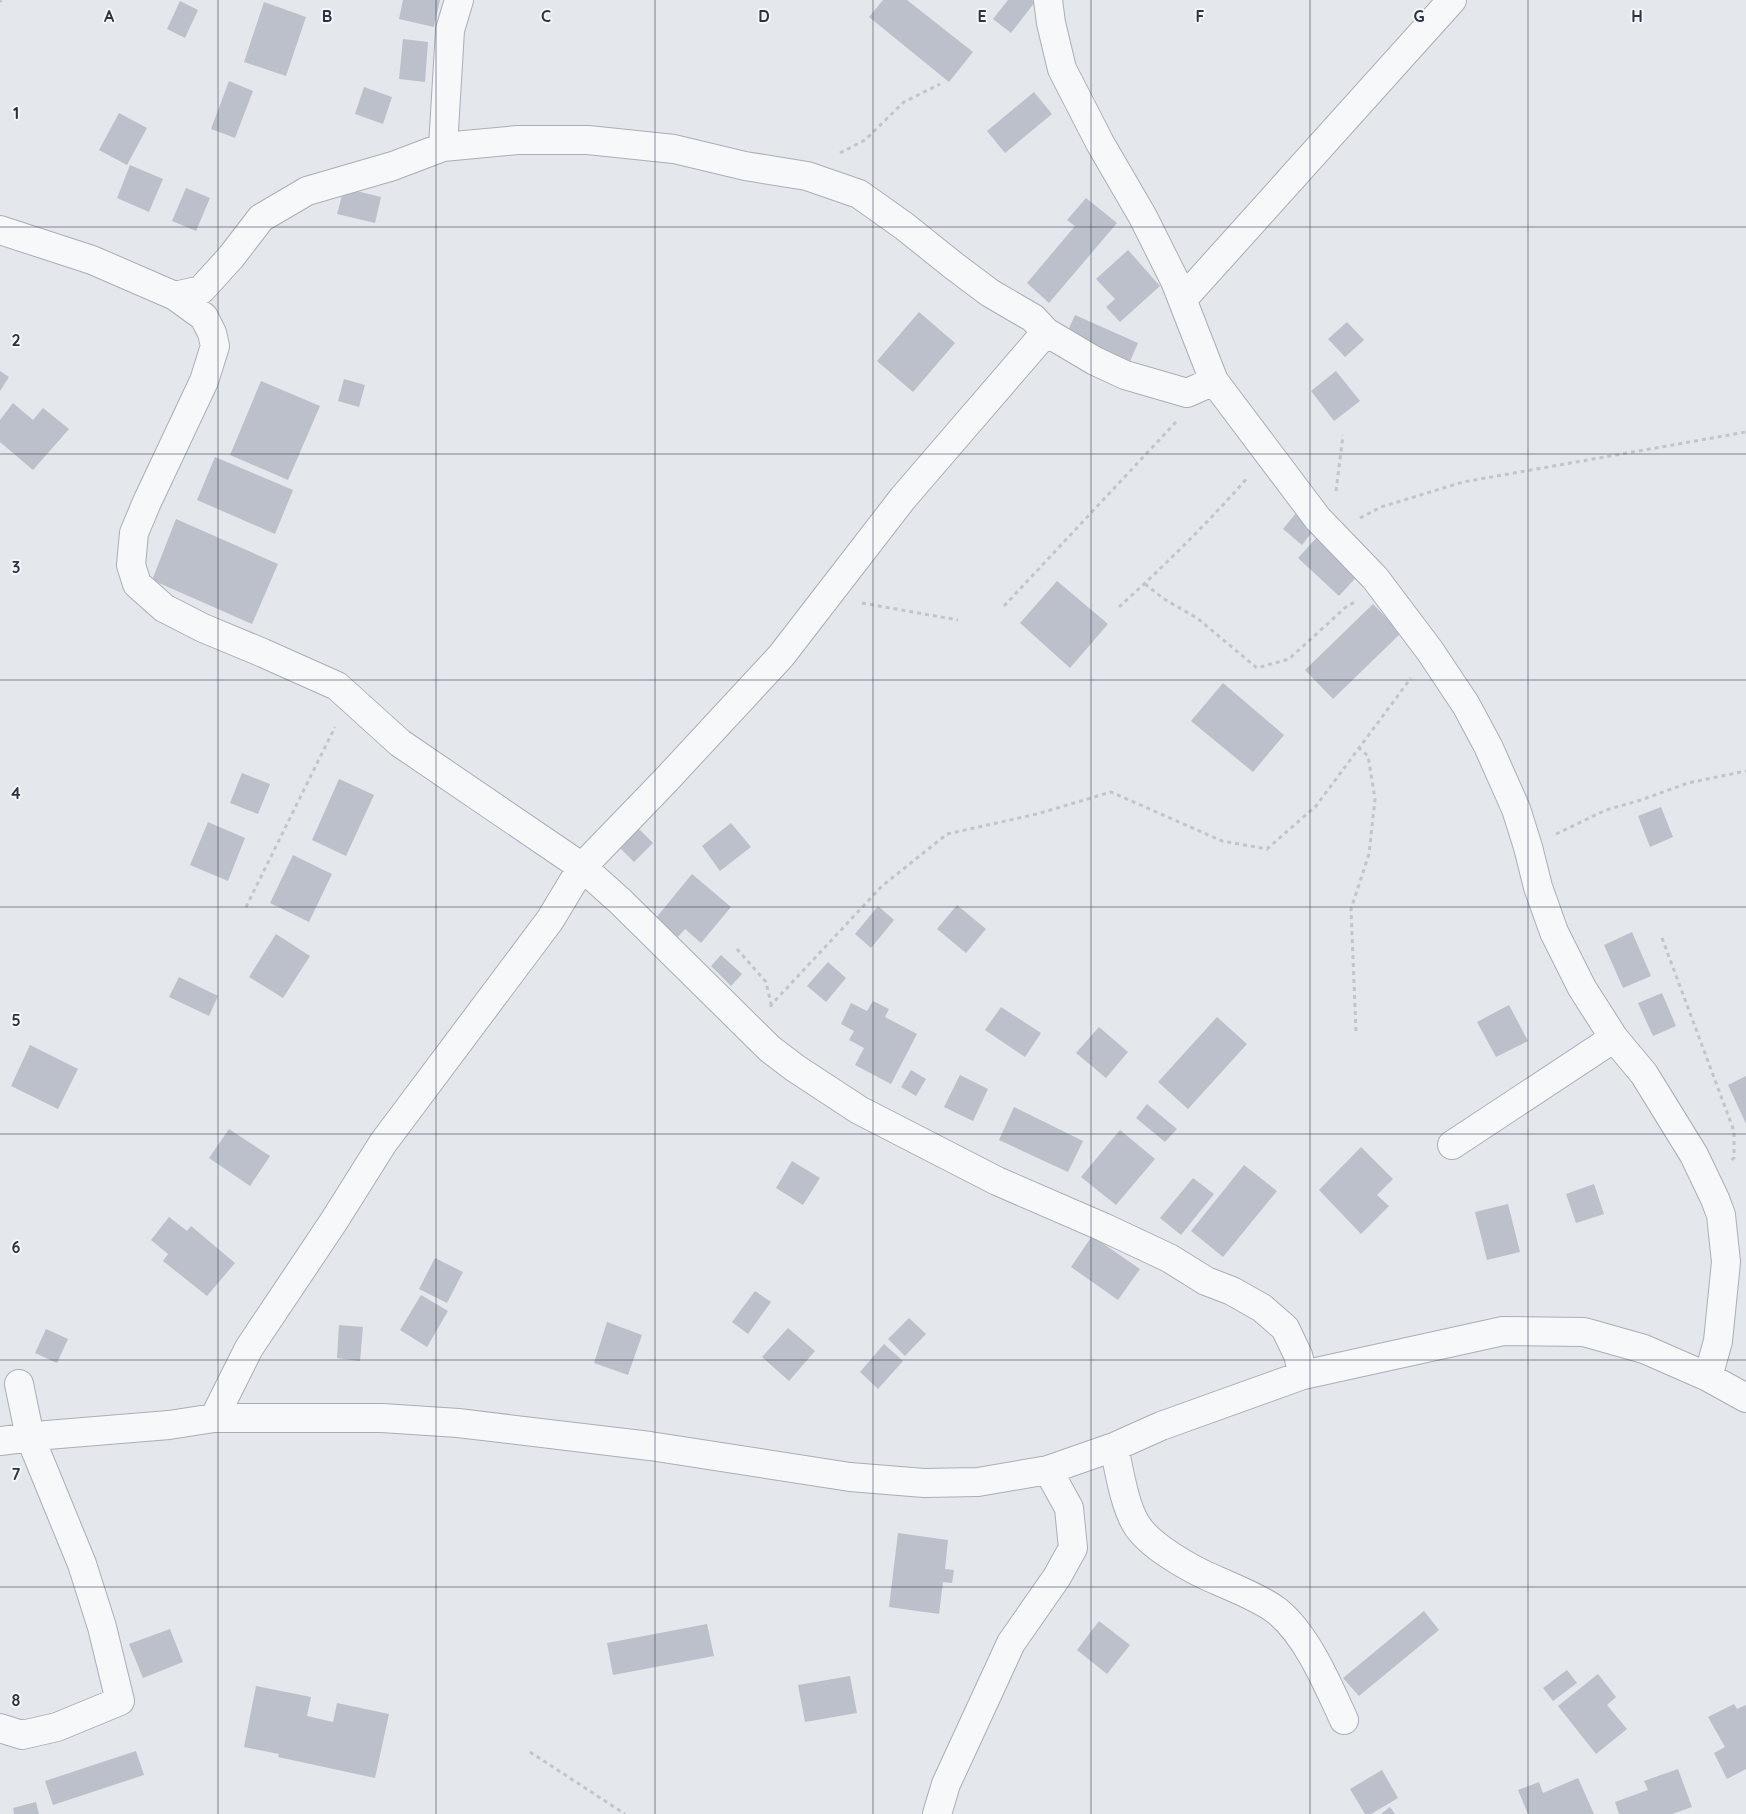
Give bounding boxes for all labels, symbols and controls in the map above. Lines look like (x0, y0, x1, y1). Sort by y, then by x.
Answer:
text: A (104, 6, 115, 26)
text: B (322, 6, 332, 26)
text: C (541, 6, 551, 26)
text: D (758, 6, 770, 26)
text: E (977, 6, 987, 26)
text: F (1196, 6, 1205, 26)
text: G (1413, 6, 1425, 26)
text: H (1631, 6, 1643, 26)
text: 1 (13, 103, 19, 123)
text: 2 (11, 330, 21, 350)
text: 3 (12, 557, 20, 577)
text: 4 (11, 783, 21, 803)
text: 5 (11, 1010, 21, 1030)
text: 6 (12, 1237, 21, 1257)
text: 7 (12, 1464, 21, 1484)
text: 8 (12, 1690, 21, 1710)

